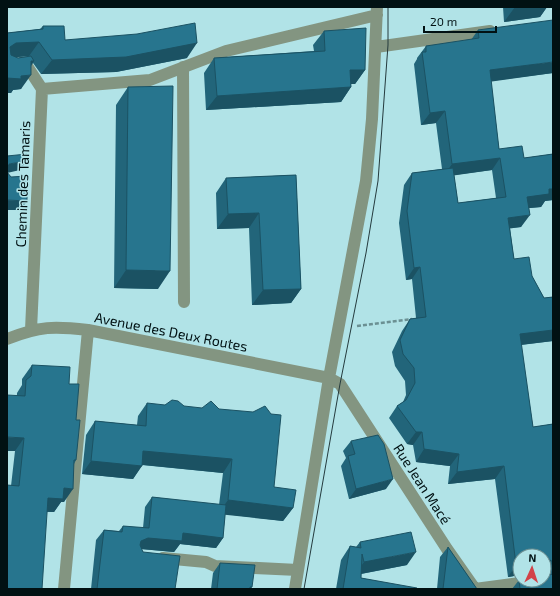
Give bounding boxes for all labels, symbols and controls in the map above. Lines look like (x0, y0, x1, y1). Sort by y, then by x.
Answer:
scale bar (424, 8, 496, 34)
text: 20 m (430, 14, 457, 28)
street label: Chemin des Tamaris (12, 120, 33, 248)
street label: Avenue des Deux Routes (93, 308, 249, 355)
street label: Rue Jean Macé (390, 440, 455, 527)
north arrow (512, 548, 552, 588)
text: N (528, 551, 537, 564)

